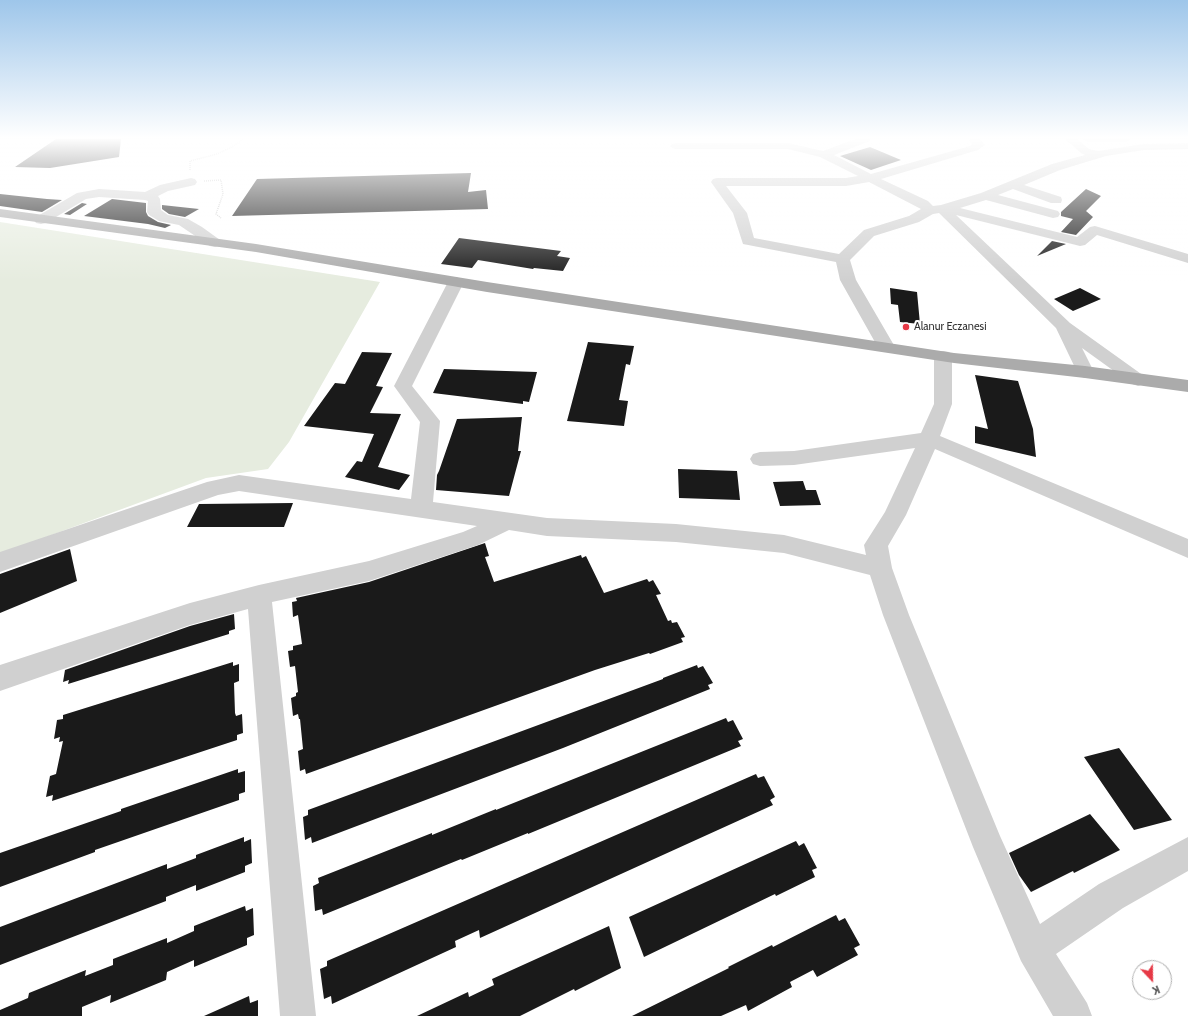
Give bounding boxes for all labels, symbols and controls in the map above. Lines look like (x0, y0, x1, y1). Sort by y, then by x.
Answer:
place label: Alanur Eczanesi (914, 320, 986, 334)
marker: Alanur Eczanesi (901, 322, 911, 332)
north arrow (1132, 960, 1172, 1000)
text: K (1150, 982, 1162, 998)

